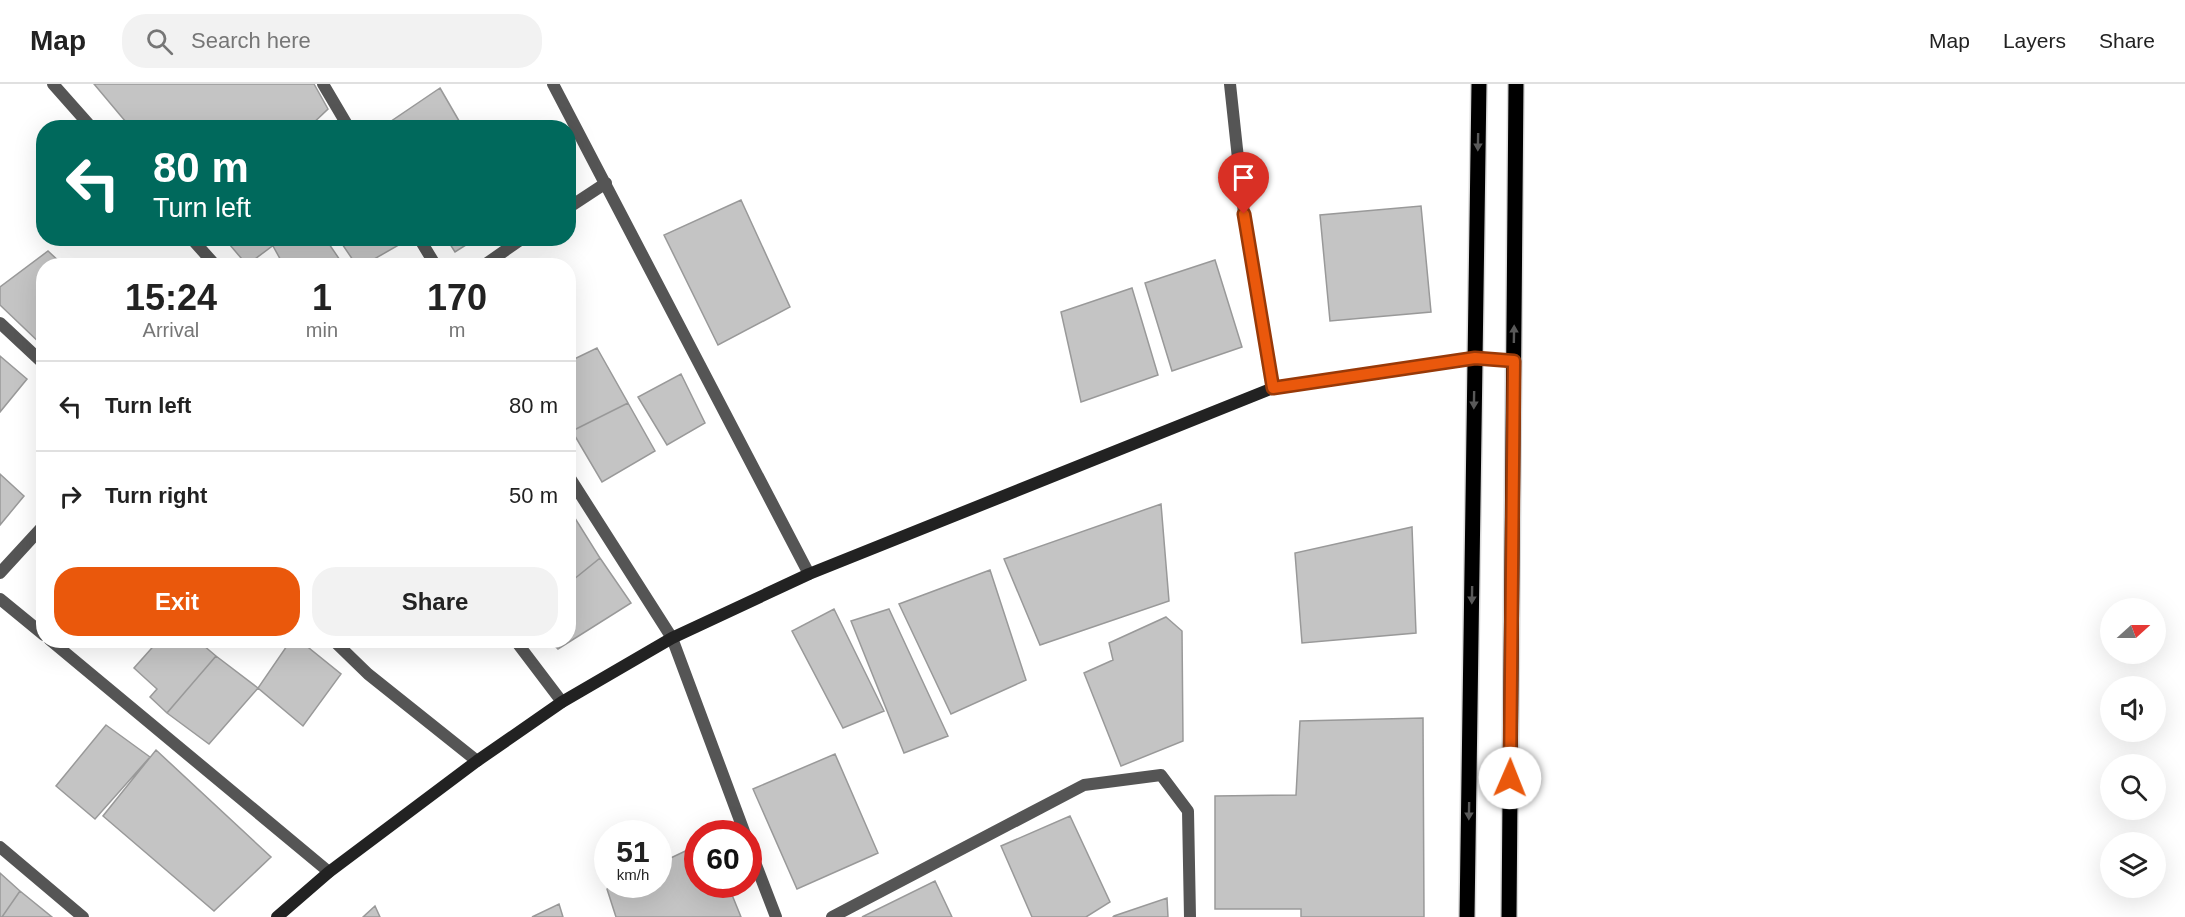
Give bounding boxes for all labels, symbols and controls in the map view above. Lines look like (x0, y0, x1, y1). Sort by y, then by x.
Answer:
search box (122, 14, 542, 68)
text: Map (30, 25, 86, 56)
icon: search (143, 25, 176, 58)
text: Search here (191, 28, 311, 53)
text: Map (1929, 29, 1970, 52)
text: Layers (2003, 29, 2066, 52)
text: Share (2099, 29, 2155, 52)
one-way arrow (1473, 133, 1483, 152)
icon: left (54, 144, 132, 222)
text: 80 m (153, 144, 249, 191)
pin (1218, 152, 1269, 214)
icon: arrive (1227, 161, 1260, 194)
text: Turn left (153, 193, 251, 223)
text: 15:24 (125, 277, 217, 318)
text: 1 (312, 277, 332, 318)
text: 170 (427, 277, 487, 318)
text: Arrival (143, 319, 199, 341)
text: min (306, 319, 338, 341)
text: m (449, 319, 465, 341)
one-way arrow (1509, 324, 1519, 343)
icon: left (54, 390, 87, 423)
one-way arrow (1470, 391, 1479, 410)
text: Turn left (105, 393, 191, 418)
text: 80 m (509, 393, 558, 418)
icon: right (54, 480, 87, 513)
text: Turn right (105, 483, 207, 508)
text: 50 m (509, 483, 558, 508)
button: Exit (54, 567, 300, 636)
button: Share (312, 567, 558, 636)
one-way arrow (1467, 586, 1476, 605)
north arrow (2100, 598, 2166, 664)
map controls (2100, 598, 2166, 898)
button: sound (2100, 676, 2166, 742)
position arrow (1478, 746, 1542, 810)
button: search (2100, 754, 2166, 820)
one-way arrow (1464, 802, 1473, 821)
speed limit sign: 60 (684, 820, 762, 898)
button: layers (2100, 832, 2166, 898)
text: 51 (616, 835, 650, 868)
text: km/h (617, 866, 649, 883)

